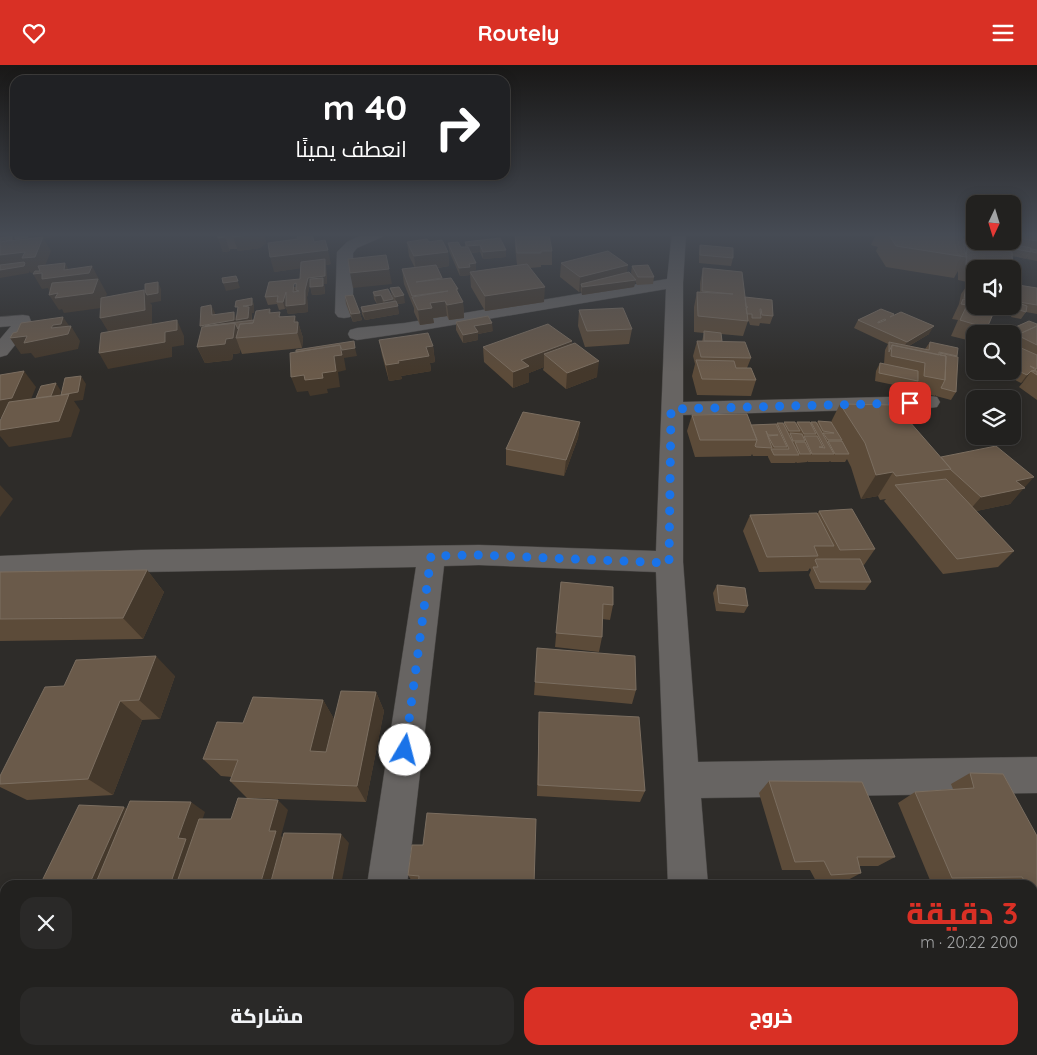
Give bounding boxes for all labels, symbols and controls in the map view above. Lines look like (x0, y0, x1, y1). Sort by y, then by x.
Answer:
icon: heart (20, 19, 48, 47)
text: Routely (477, 19, 560, 47)
icon: menu (989, 19, 1017, 47)
text: 40 m (323, 85, 407, 129)
icon: right (425, 95, 490, 160)
text: انعطف يمينًا (295, 135, 407, 163)
north arrow (966, 195, 1021, 250)
map controls (966, 195, 1021, 445)
button: sound (966, 260, 1021, 315)
button: search (966, 325, 1021, 380)
pin (889, 382, 931, 424)
icon: arrive (896, 389, 924, 417)
button: layers (966, 390, 1021, 445)
position arrow (378, 723, 430, 775)
text: 3 دقيقة (906, 894, 1018, 932)
button: close (20, 897, 72, 949)
text: 200 m · 20:22 (920, 932, 1018, 952)
button: مشاركة (20, 987, 514, 1045)
button: خروج (524, 987, 1018, 1045)

